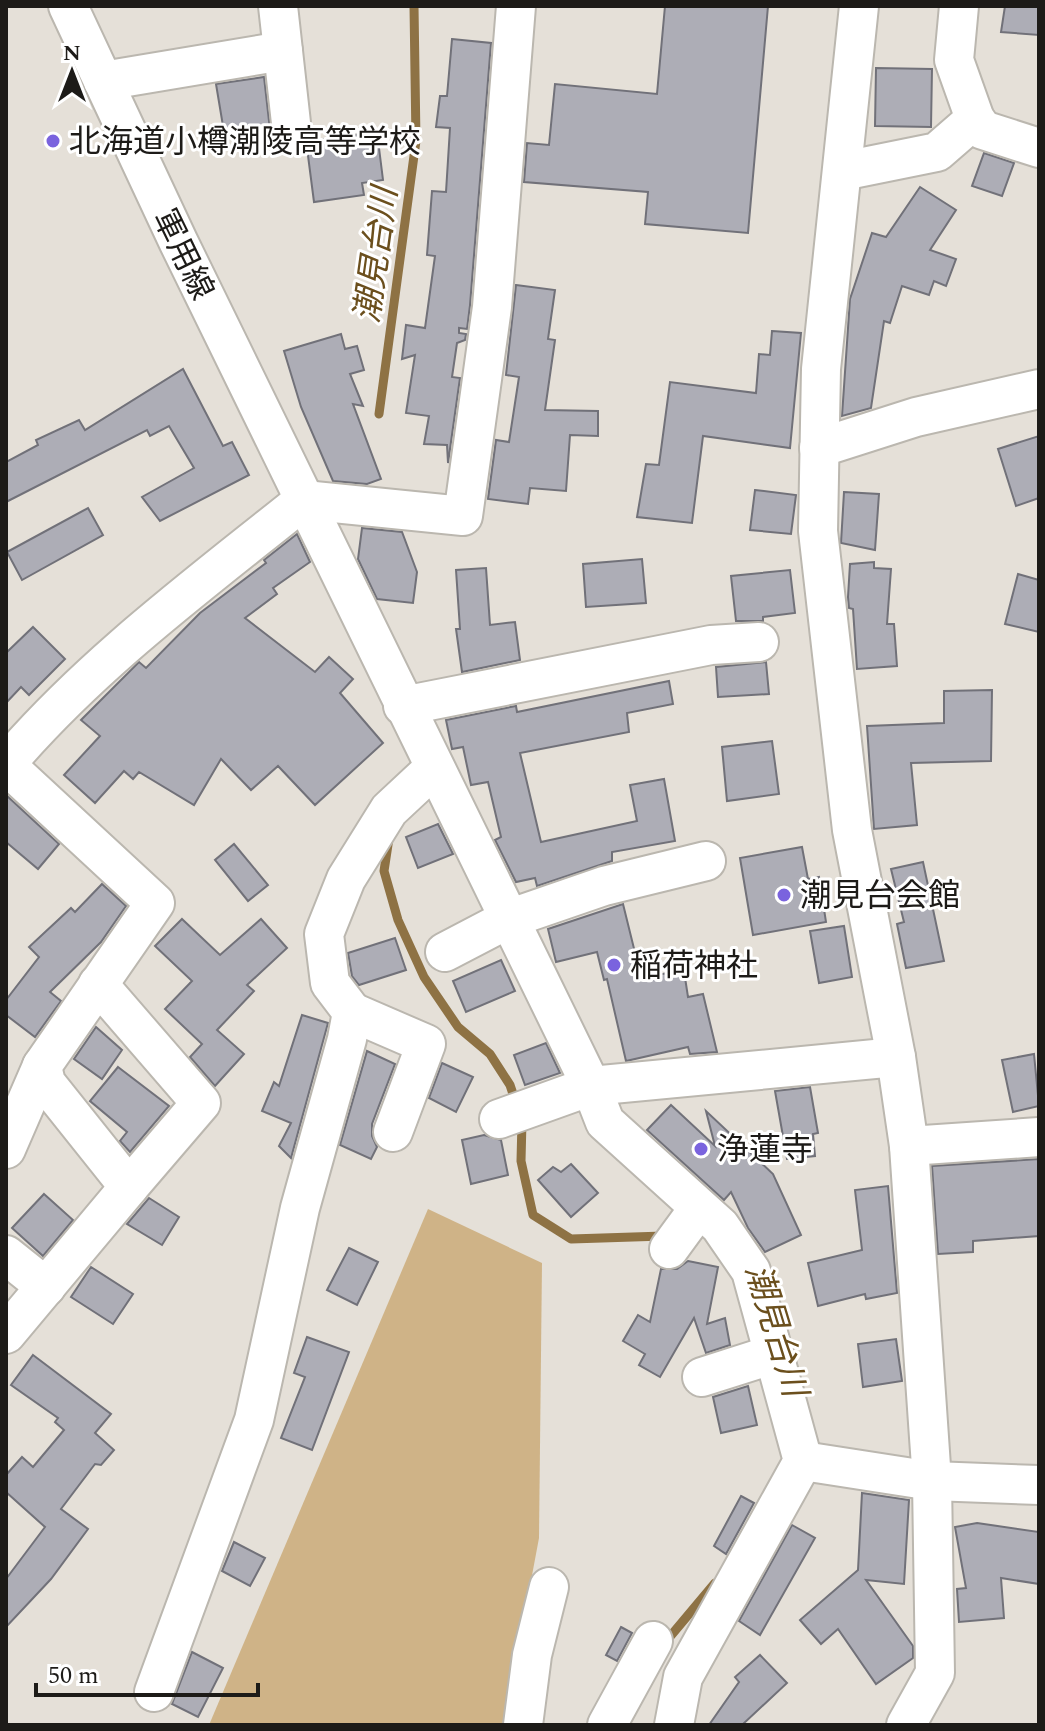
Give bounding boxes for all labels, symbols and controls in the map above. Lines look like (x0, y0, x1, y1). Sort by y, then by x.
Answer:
north arrow (32, 32, 112, 112)
text: N (63, 37, 81, 70)
place label: 北海道小樽潮陵高等学校 (69, 118, 421, 167)
marker: 北海道小樽潮陵高等学校 (44, 132, 62, 150)
water label: 潮見台川 (342, 181, 413, 326)
street label: 軍用線 (140, 201, 226, 309)
place label: 潮見台会館 (800, 872, 960, 921)
marker: 潮見台会館 (775, 886, 793, 904)
place label: 稲荷神社 (630, 942, 758, 991)
marker: 稲荷神社 (605, 956, 623, 974)
place label: 浄蓮寺 (717, 1126, 813, 1175)
marker: 浄蓮寺 (692, 1140, 710, 1158)
water label: 潮見台川 (730, 1258, 821, 1406)
scale bar (36, 1647, 258, 1697)
text: 50 m (48, 1658, 99, 1694)

